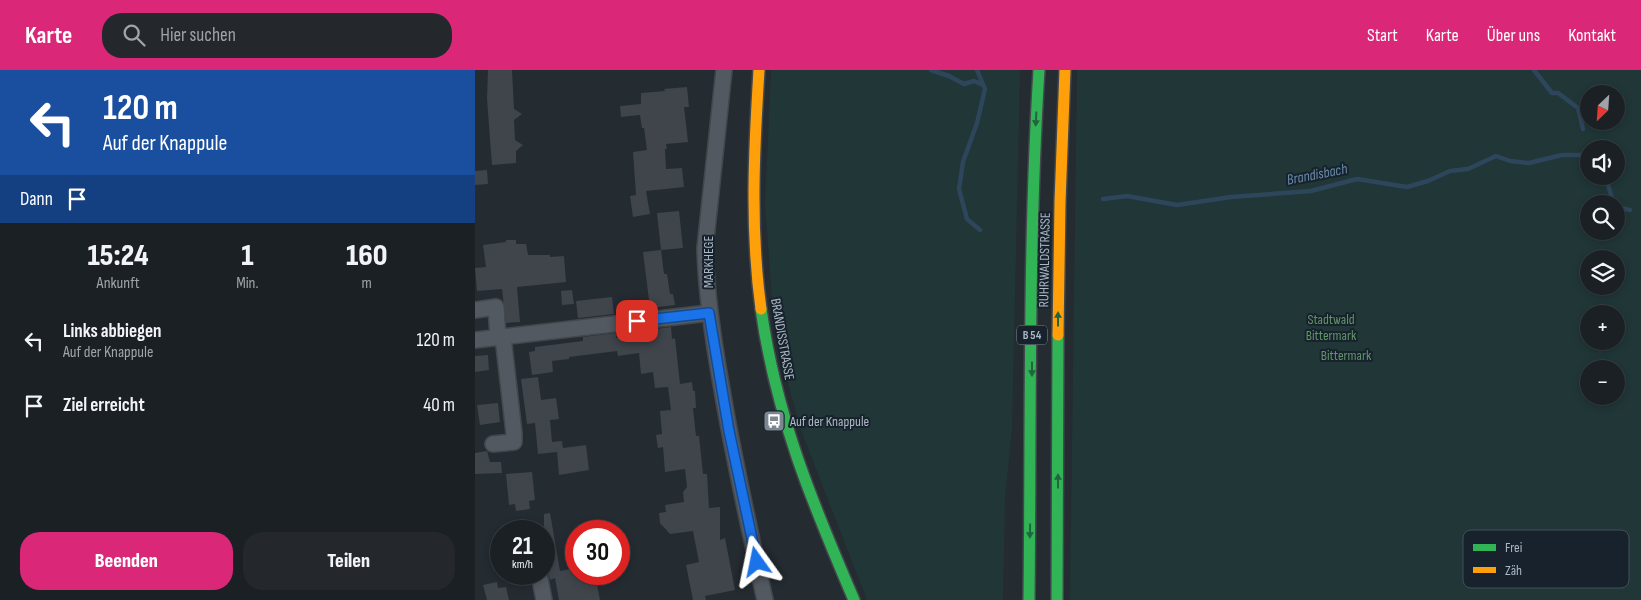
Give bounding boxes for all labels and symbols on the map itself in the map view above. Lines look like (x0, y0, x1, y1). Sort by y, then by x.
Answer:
north arrow (1580, 85, 1625, 130)
one-way arrow (1031, 111, 1039, 127)
water label: Brandisbach (1285, 159, 1349, 190)
street label: RUHRWALDSTRASSE (1035, 212, 1054, 308)
street label: MARKHEGE (700, 236, 717, 288)
street label: BRANDISSTRASSE (767, 297, 798, 381)
pin (616, 300, 658, 342)
one-way arrow (1054, 311, 1062, 327)
park label: Stadtwald Bittermark (1306, 311, 1357, 344)
road number: B 54 (1017, 326, 1047, 344)
park label: Bittermark (1321, 347, 1372, 364)
one-way arrow (1028, 361, 1036, 377)
bus stop icon: Auf der Knappule (762, 409, 786, 433)
place label: Auf der Knappule (789, 413, 869, 430)
one-way arrow (1054, 473, 1062, 489)
speed limit sign: 30 (565, 520, 630, 585)
one-way arrow (1026, 523, 1034, 539)
legend (1463, 530, 1629, 588)
position arrow (730, 535, 782, 587)
text: Frei (1505, 539, 1522, 556)
text: Zäh (1505, 562, 1522, 579)

